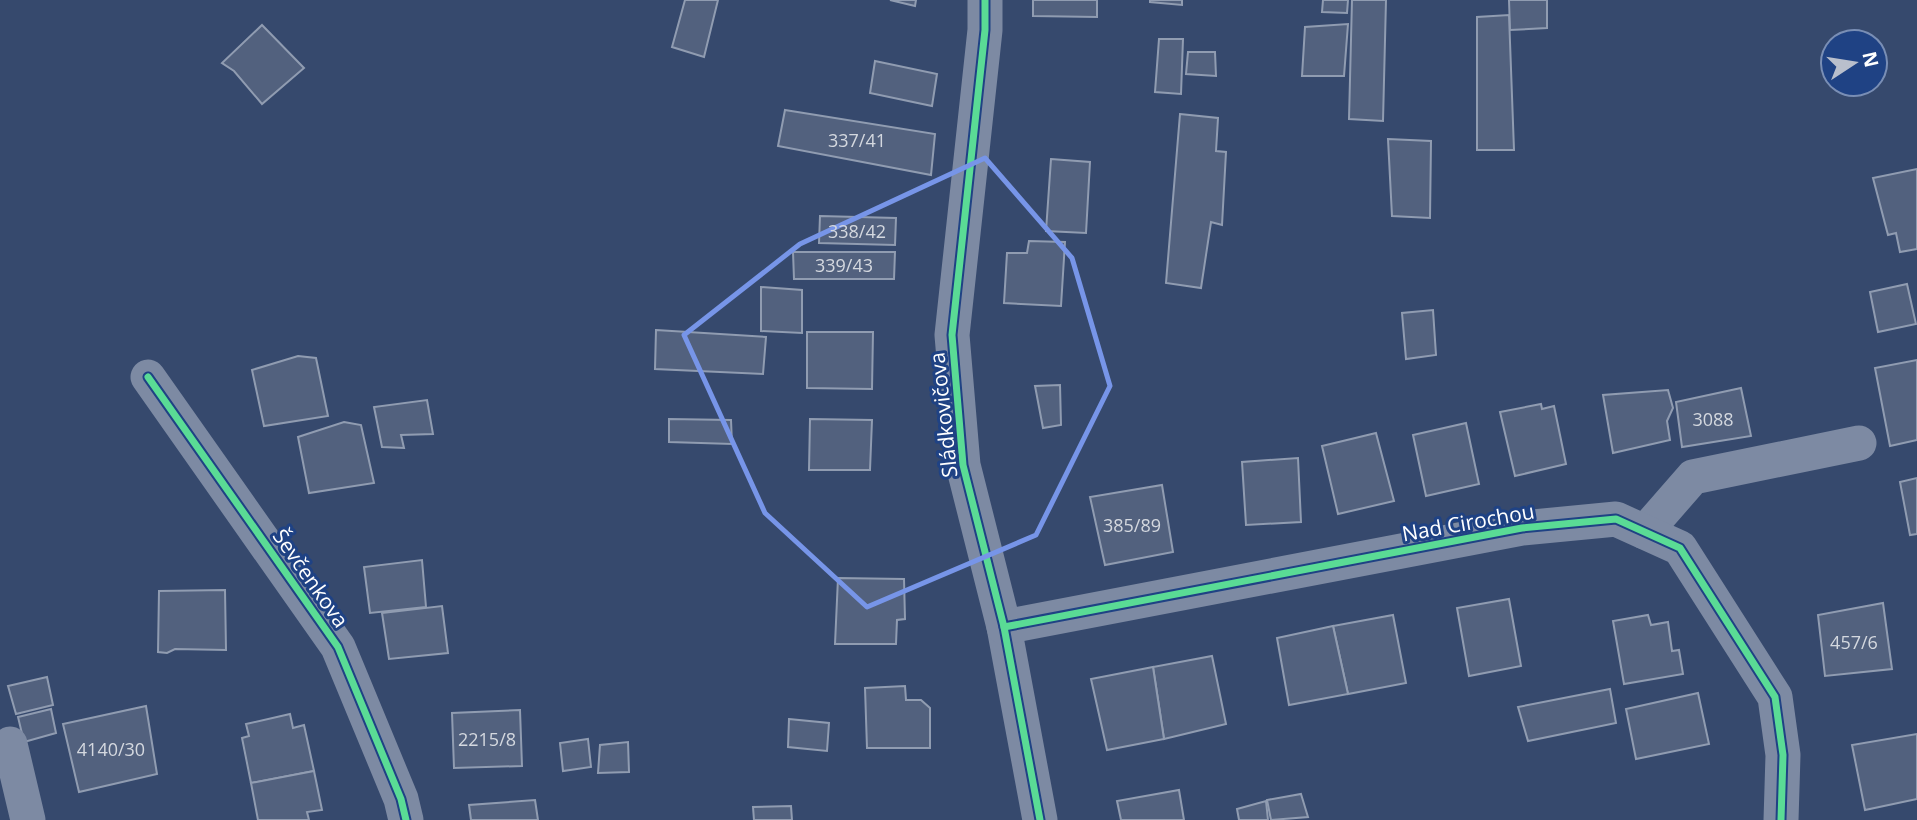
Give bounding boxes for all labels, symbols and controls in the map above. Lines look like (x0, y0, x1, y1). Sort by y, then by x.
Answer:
north arrow (1819, 28, 1889, 98)
text: N (1856, 49, 1885, 70)
house number: 337/41 (828, 128, 886, 152)
house number: 338/42 (828, 219, 886, 243)
house number: 339/43 (815, 253, 873, 277)
street label: Sládkovičova (923, 351, 963, 479)
house number: 3088 (1692, 407, 1734, 431)
street label: Nad Cirochou (1400, 497, 1536, 547)
house number: 385/89 (1103, 513, 1161, 537)
street label: Ševčenkova (267, 523, 355, 633)
house number: 457/6 (1830, 630, 1878, 654)
house number: 2215/8 (458, 727, 516, 751)
house number: 4140/30 (77, 737, 145, 761)

